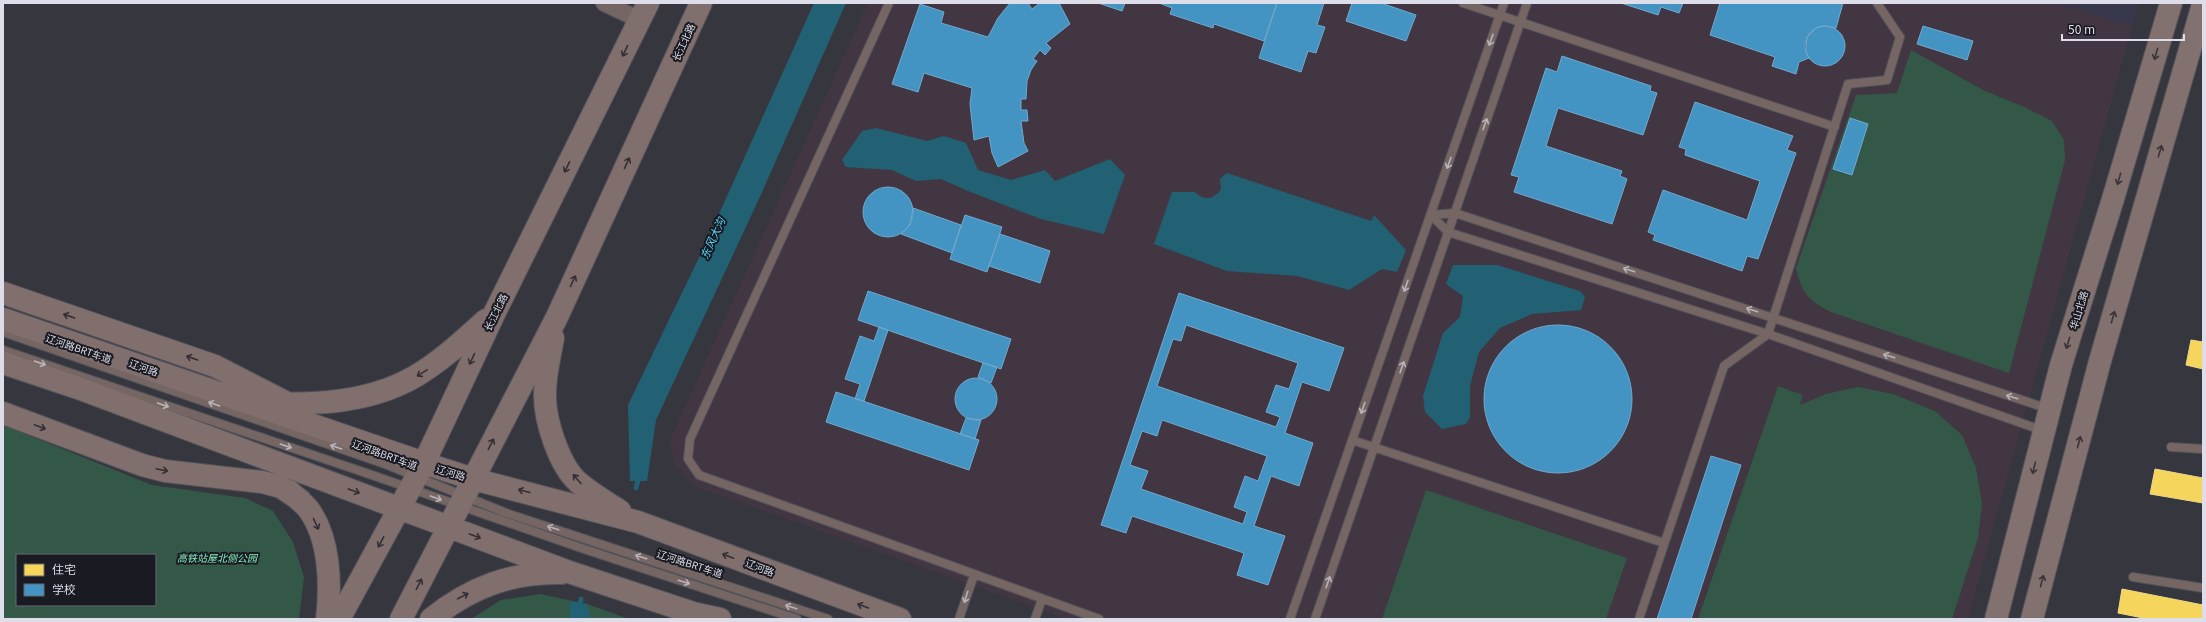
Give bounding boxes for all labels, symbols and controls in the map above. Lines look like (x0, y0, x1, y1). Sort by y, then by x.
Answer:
scale bar (2062, 16, 2184, 42)
text: 50 m (2068, 20, 2095, 37)
street label: 长江北路 (668, 21, 698, 63)
one-way arrow (1487, 33, 1494, 46)
one-way arrow (621, 44, 628, 56)
one-way arrow (2152, 47, 2159, 60)
one-way arrow (1482, 119, 1490, 131)
one-way arrow (2157, 145, 2164, 158)
one-way arrow (1444, 156, 1452, 168)
one-way arrow (624, 158, 631, 170)
one-way arrow (563, 161, 570, 173)
one-way arrow (2115, 172, 2122, 185)
water label: 东风大沟 (696, 214, 729, 261)
one-way arrow (1623, 266, 1636, 273)
one-way arrow (570, 276, 577, 288)
one-way arrow (1402, 279, 1409, 292)
street label: 华山北路 (2065, 289, 2091, 331)
street label: 长江北路 (479, 291, 511, 333)
one-way arrow (1746, 306, 1759, 313)
one-way arrow (2110, 310, 2117, 323)
one-way arrow (63, 312, 76, 319)
street label: 辽河路BRT车道 (44, 330, 114, 366)
one-way arrow (2064, 336, 2071, 349)
one-way arrow (1883, 351, 1895, 359)
one-way arrow (468, 353, 475, 365)
one-way arrow (187, 354, 199, 362)
street label: 辽河路 (127, 355, 161, 379)
one-way arrow (33, 360, 46, 367)
one-way arrow (1399, 360, 1406, 373)
one-way arrow (416, 370, 428, 378)
one-way arrow (2006, 393, 2019, 400)
one-way arrow (208, 400, 220, 408)
one-way arrow (157, 401, 169, 409)
one-way arrow (1359, 402, 1367, 414)
one-way arrow (33, 423, 45, 431)
street label: 辽河路BRT车道 (350, 435, 420, 473)
one-way arrow (2075, 436, 2083, 449)
one-way arrow (487, 438, 495, 450)
one-way arrow (280, 443, 293, 450)
one-way arrow (330, 443, 343, 450)
street label: 辽河路 (434, 460, 468, 484)
one-way arrow (2030, 462, 2037, 475)
one-way arrow (155, 467, 168, 475)
one-way arrow (573, 474, 582, 485)
one-way arrow (517, 487, 530, 495)
one-way arrow (347, 488, 359, 496)
one-way arrow (429, 494, 441, 502)
one-way arrow (313, 518, 320, 530)
one-way arrow (547, 524, 559, 532)
one-way arrow (468, 533, 480, 541)
one-way arrow (376, 536, 384, 548)
street label: 辽河路BRT车道 (655, 545, 725, 581)
park label: 高铁站屋北侧公园 (177, 550, 259, 565)
one-way arrow (722, 551, 734, 559)
one-way arrow (635, 553, 647, 561)
legend (16, 554, 156, 606)
street label: 辽河路 (743, 555, 777, 579)
text: 住宅 (52, 560, 76, 577)
one-way arrow (2039, 575, 2046, 588)
one-way arrow (1324, 577, 1332, 589)
one-way arrow (415, 578, 423, 590)
one-way arrow (678, 579, 690, 587)
text: 学校 (52, 580, 76, 597)
one-way arrow (962, 590, 969, 603)
one-way arrow (456, 592, 468, 600)
one-way arrow (857, 601, 869, 609)
one-way arrow (784, 603, 797, 610)

